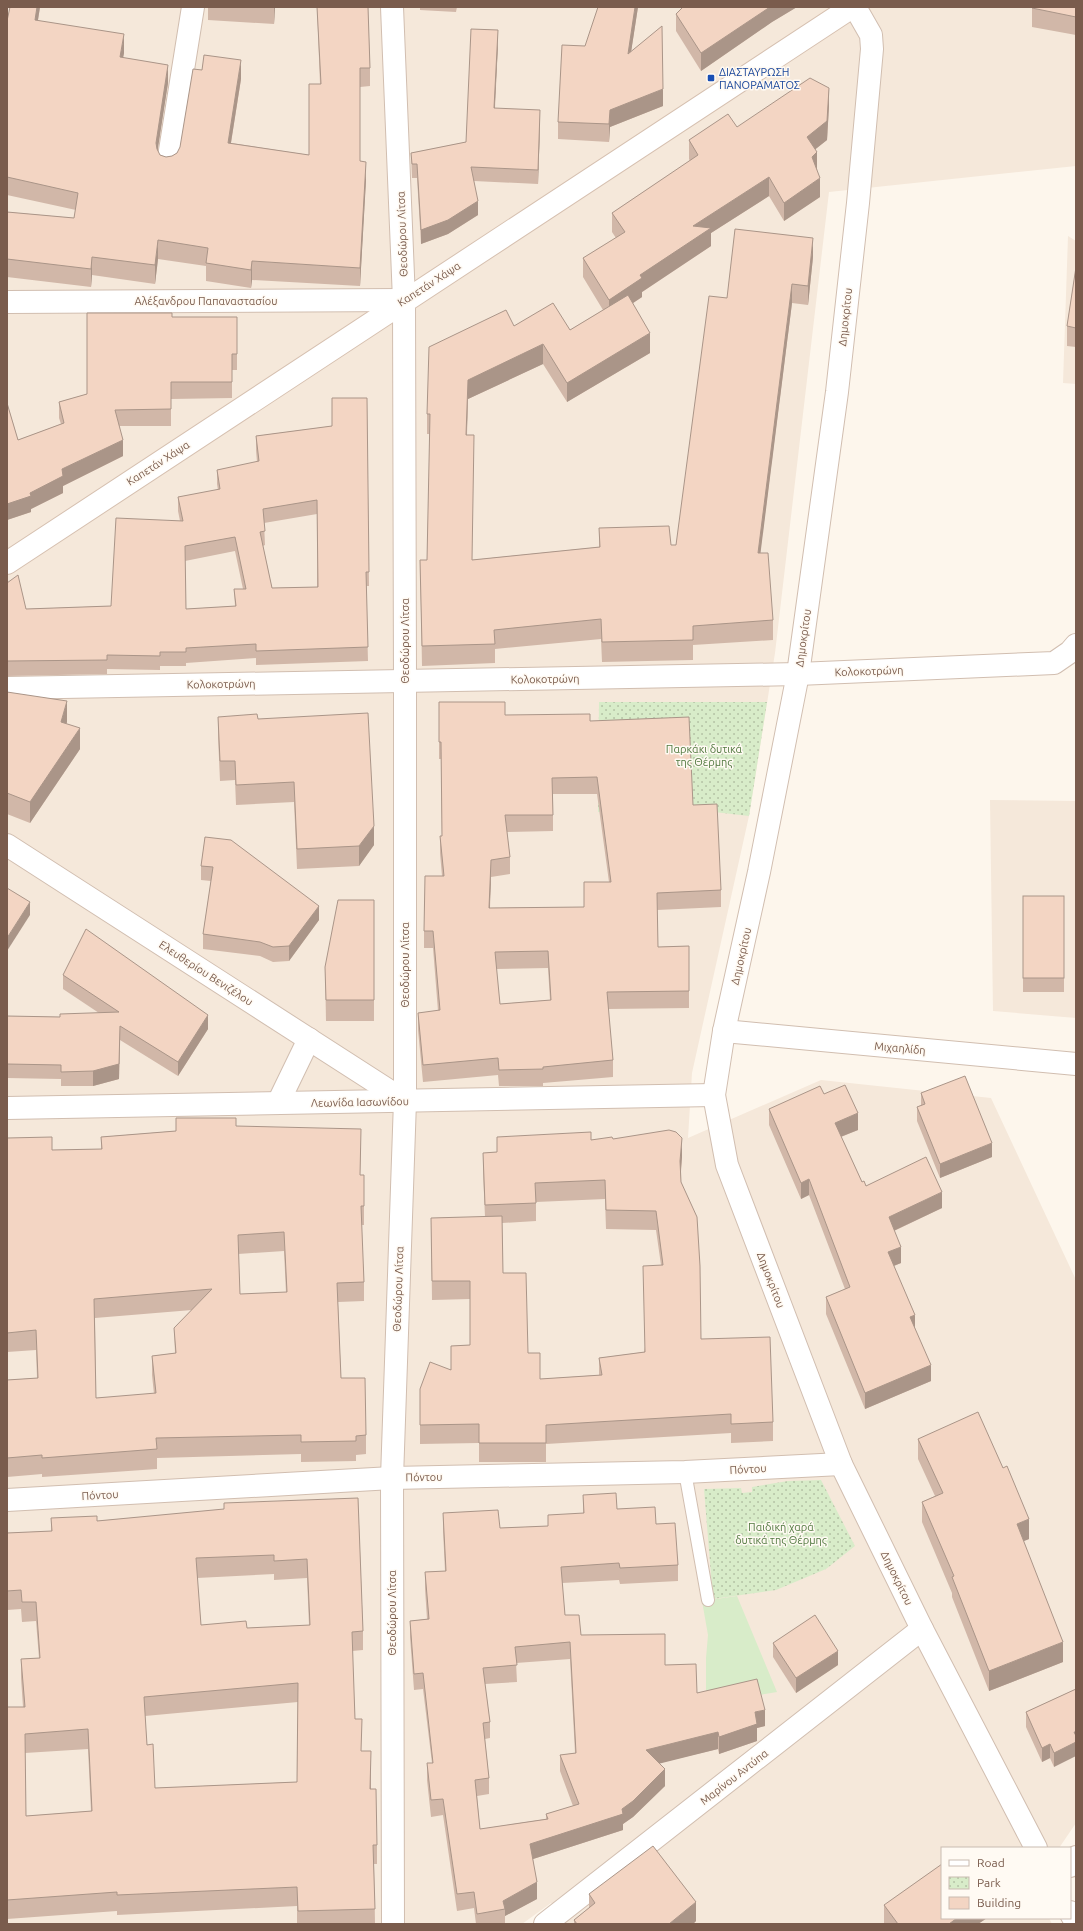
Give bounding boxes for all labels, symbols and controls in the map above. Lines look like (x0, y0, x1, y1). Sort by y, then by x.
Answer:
place label: ΔΙΑΣΤΑΥΡΩΣΗ ΠΑΝΟΡΑΜΑΤΟΣ (719, 66, 800, 91)
marker: ΔΙΑΣΤΑΥΡΩΣΗ ΠΑΝΟΡΑΜΑΤΟΣ (706, 73, 716, 83)
street label: Θεοδώρου Λίτσα (394, 191, 409, 277)
street label: Καπετάν Χάψα (395, 259, 463, 309)
street label: Δημοκρίτου (836, 287, 854, 347)
street label: Αλέξανδρου Παπαναστασίου (134, 295, 278, 308)
street label: Καπετάν Χάψα (124, 438, 192, 488)
street label: Θεοδώρου Λίτσα (399, 598, 411, 684)
street label: Δημοκρίτου (793, 608, 813, 668)
street label: Κολοκοτρώνη (834, 664, 904, 678)
street label: Κολοκοτρώνη (510, 672, 580, 686)
street label: Κολοκοτρώνη (186, 677, 256, 691)
park label: Παρκάκι δυτικά της Θέρμης (666, 743, 743, 769)
street label: Θεοδώρου Λίτσα (399, 922, 411, 1008)
street label: Δημοκρίτου (729, 926, 753, 986)
street label: Ελευθερίου Βενιζέλου (157, 938, 255, 1008)
street label: Μιχαηλίδη (874, 1040, 926, 1056)
street label: Λεωνίδα Ιασωνίδου (311, 1095, 409, 1109)
street label: Θεοδώρου Λίτσα (391, 1246, 406, 1332)
street label: Δημοκρίτου (755, 1251, 787, 1309)
street label: Πόντου (729, 1462, 767, 1476)
street label: Πόντου (405, 1471, 443, 1483)
street label: Πόντου (81, 1488, 119, 1502)
park label: Παιδική χαρά δυτικά της Θέρμης (735, 1521, 827, 1547)
street label: Δημοκρίτου (879, 1549, 915, 1607)
street label: Θεοδώρου Λίτσα (386, 1570, 398, 1656)
street label: Μαρίνου Αντύπα (698, 1747, 771, 1807)
legend (941, 1847, 1071, 1919)
text: Road (977, 1856, 1005, 1869)
text: Park (977, 1876, 1001, 1889)
text: Building (977, 1896, 1021, 1909)

